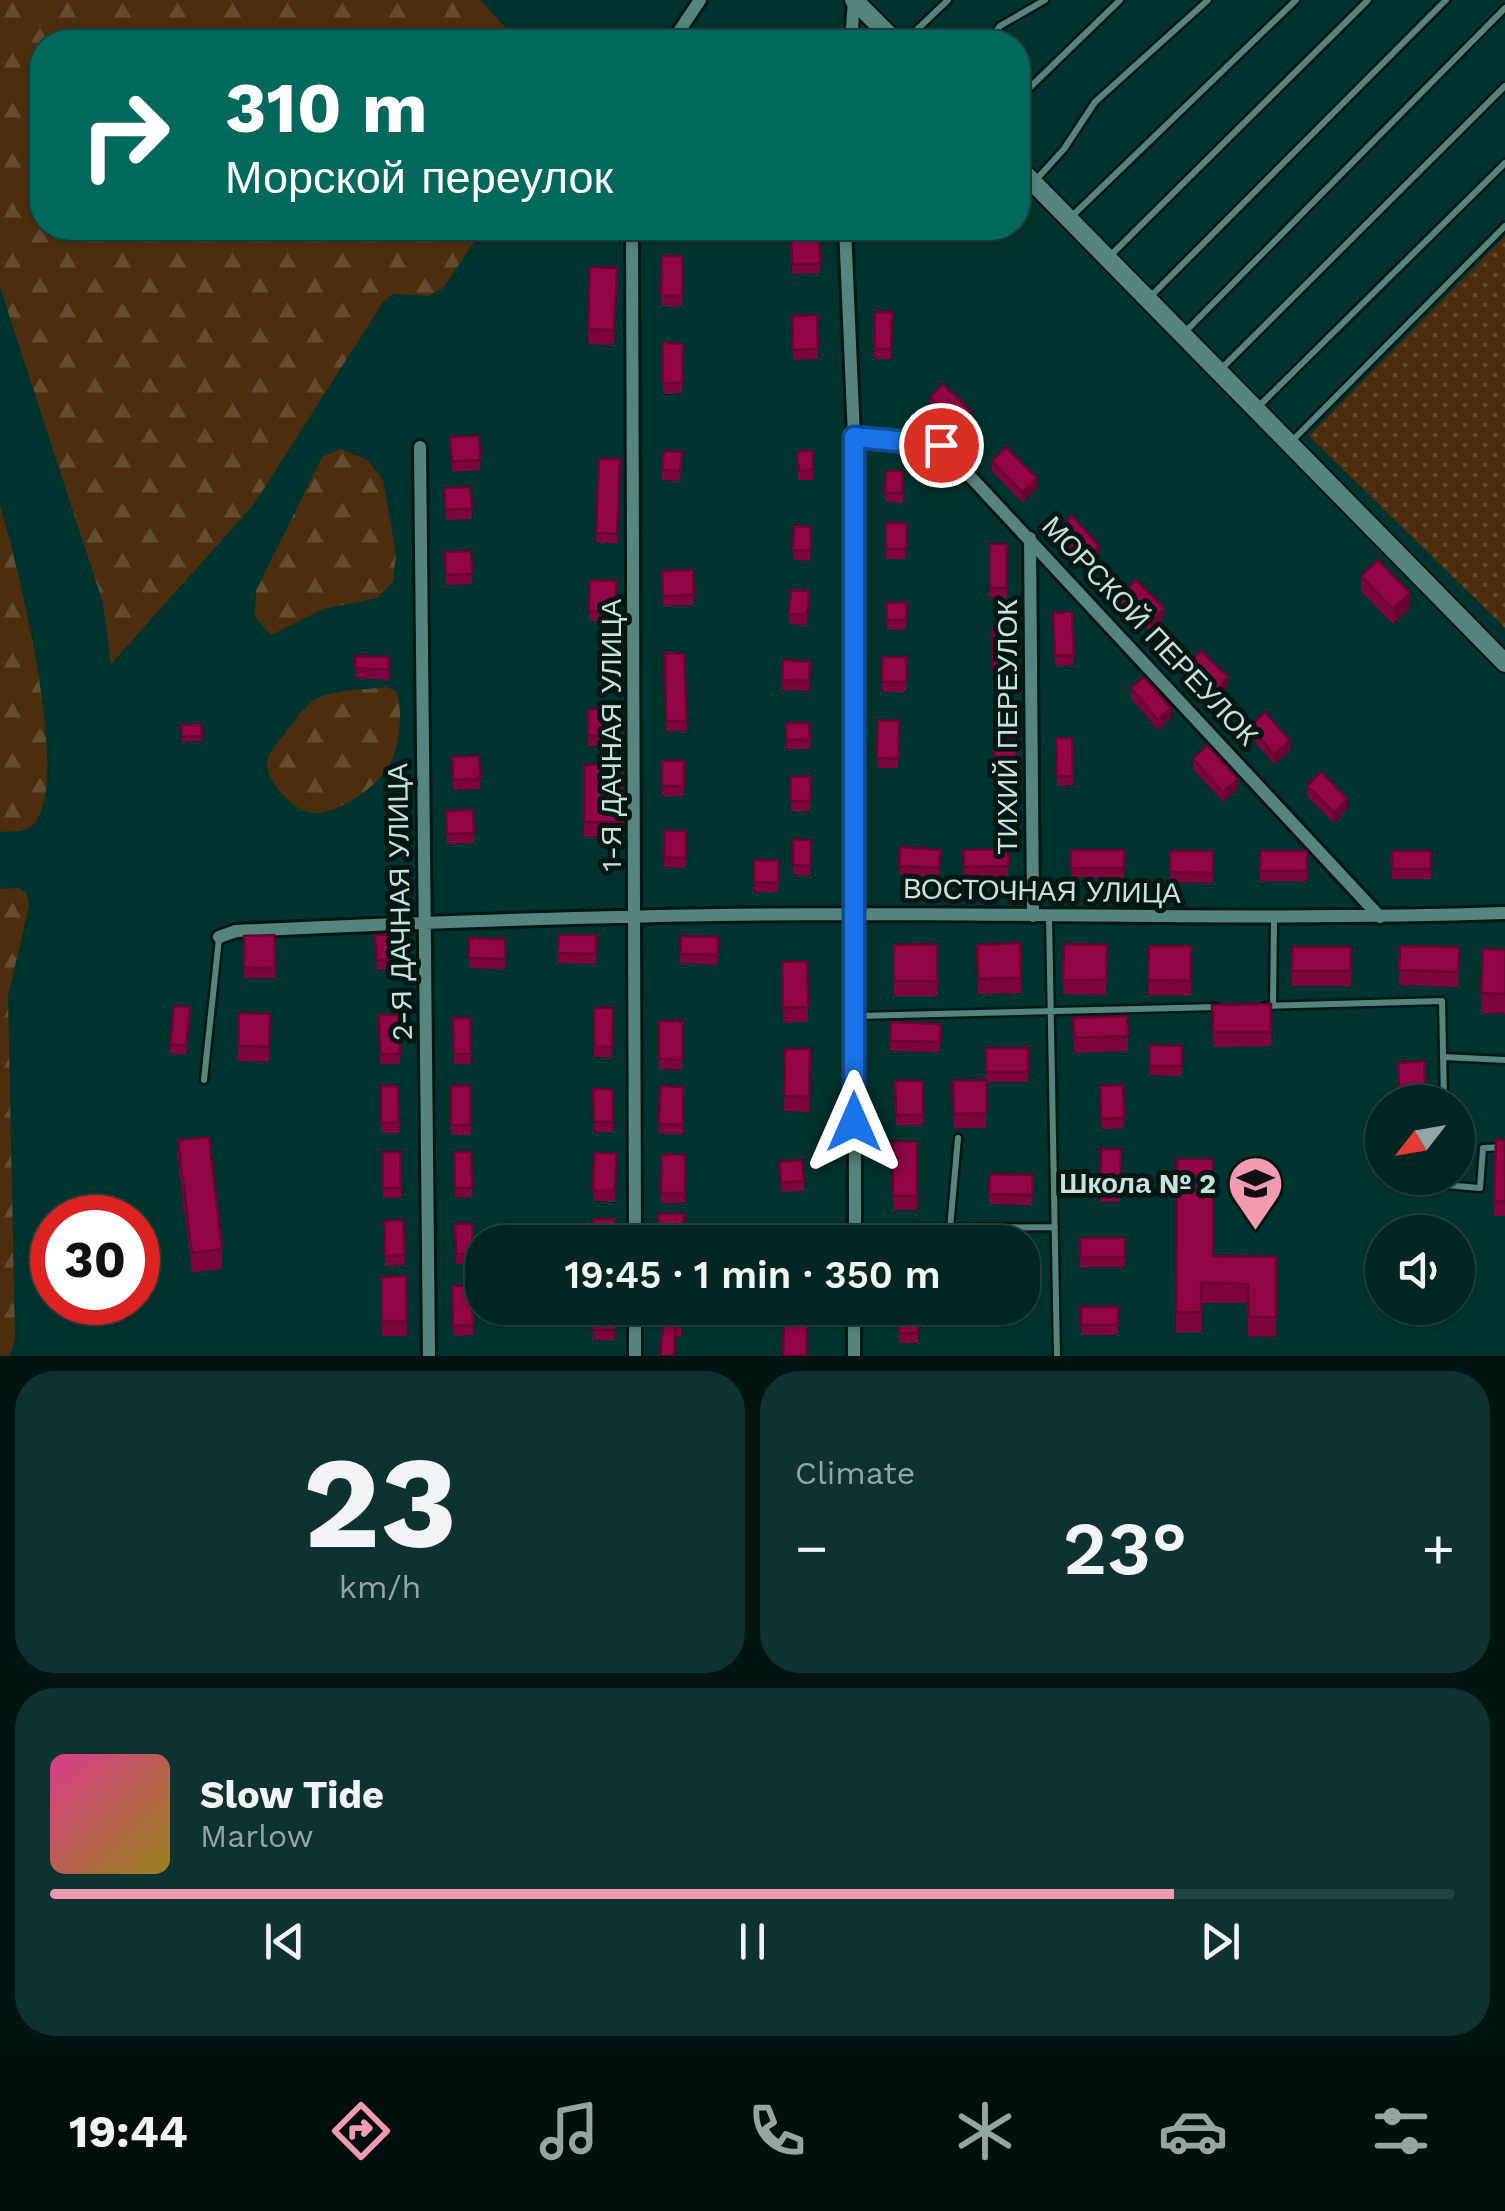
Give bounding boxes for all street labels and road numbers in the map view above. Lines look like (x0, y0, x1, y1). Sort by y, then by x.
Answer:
street label: МОРСКОЙ ПЕРЕУЛОК (1035, 510, 1265, 753)
street label: 1-Я ДАЧНАЯ УЛИЦА (595, 598, 628, 871)
street label: ТИХИЙ ПЕРЕУЛОК (991, 599, 1024, 855)
street label: 2-Я ДАЧНАЯ УЛИЦА (381, 763, 419, 1041)
street label: ВОСТОЧНАЯ УЛИЦА (903, 872, 1182, 910)

